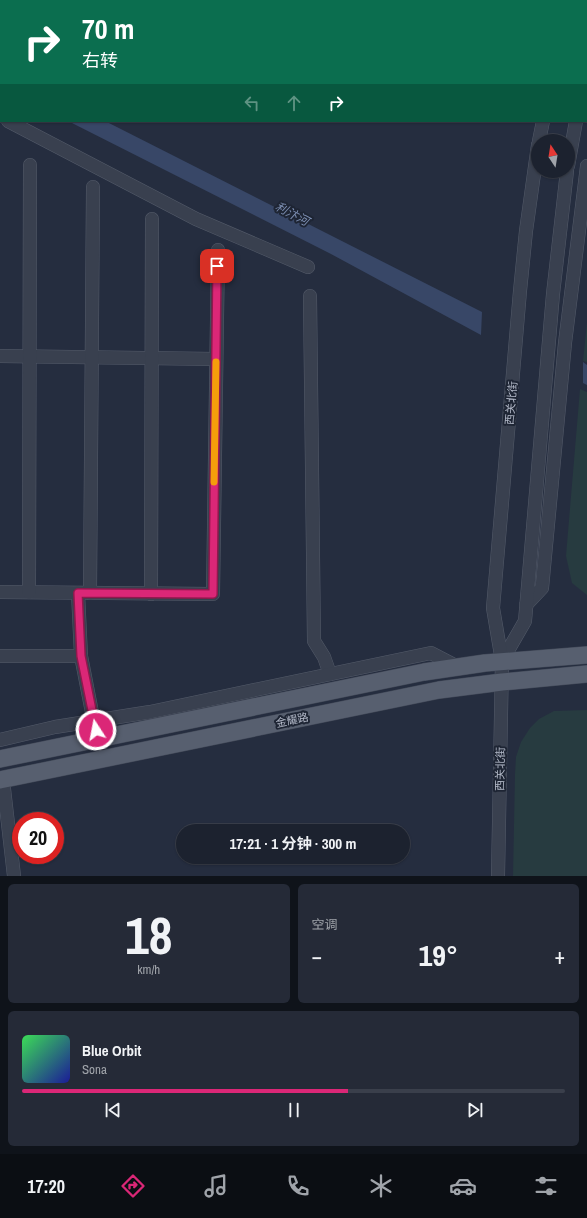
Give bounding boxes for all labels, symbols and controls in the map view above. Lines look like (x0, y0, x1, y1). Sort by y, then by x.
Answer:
text: 70 m (82, 10, 134, 48)
icon: right (16, 16, 68, 68)
text: 右转 (82, 48, 118, 73)
icon: left (241, 92, 263, 114)
icon: ahead (283, 92, 305, 114)
icon: right (325, 92, 347, 114)
north arrow (531, 134, 575, 178)
map controls (531, 134, 575, 178)
water label: 利汴河 (272, 198, 313, 230)
pin (200, 249, 234, 283)
icon: arrive (206, 255, 228, 277)
street label: 西关北街 (502, 380, 520, 426)
position arrow (75, 709, 117, 751)
street label: 金耀路 (274, 710, 310, 730)
street label: 西关北街 (493, 747, 507, 791)
speed limit sign: 20 (12, 812, 64, 864)
text: 17:21 · 1 分钟 · 300 m (229, 833, 357, 854)
text: 18 (125, 900, 172, 970)
text: 空调 (312, 916, 338, 933)
text: 19° (419, 935, 458, 975)
text: − (312, 941, 322, 971)
text: + (554, 941, 565, 971)
text: km/h (137, 961, 160, 978)
text: Blue Orbit (82, 1040, 141, 1061)
text: Sona (82, 1061, 107, 1078)
icon: previous (102, 1099, 124, 1121)
icon: pause (283, 1099, 305, 1121)
icon: next (464, 1099, 486, 1121)
icon: directions (119, 1172, 147, 1200)
icon: music (202, 1172, 230, 1200)
icon: phone (284, 1172, 312, 1200)
icon: climate (367, 1172, 395, 1200)
icon: car (449, 1172, 477, 1200)
icon: filters (532, 1172, 560, 1200)
text: 17:20 (27, 1174, 65, 1199)

